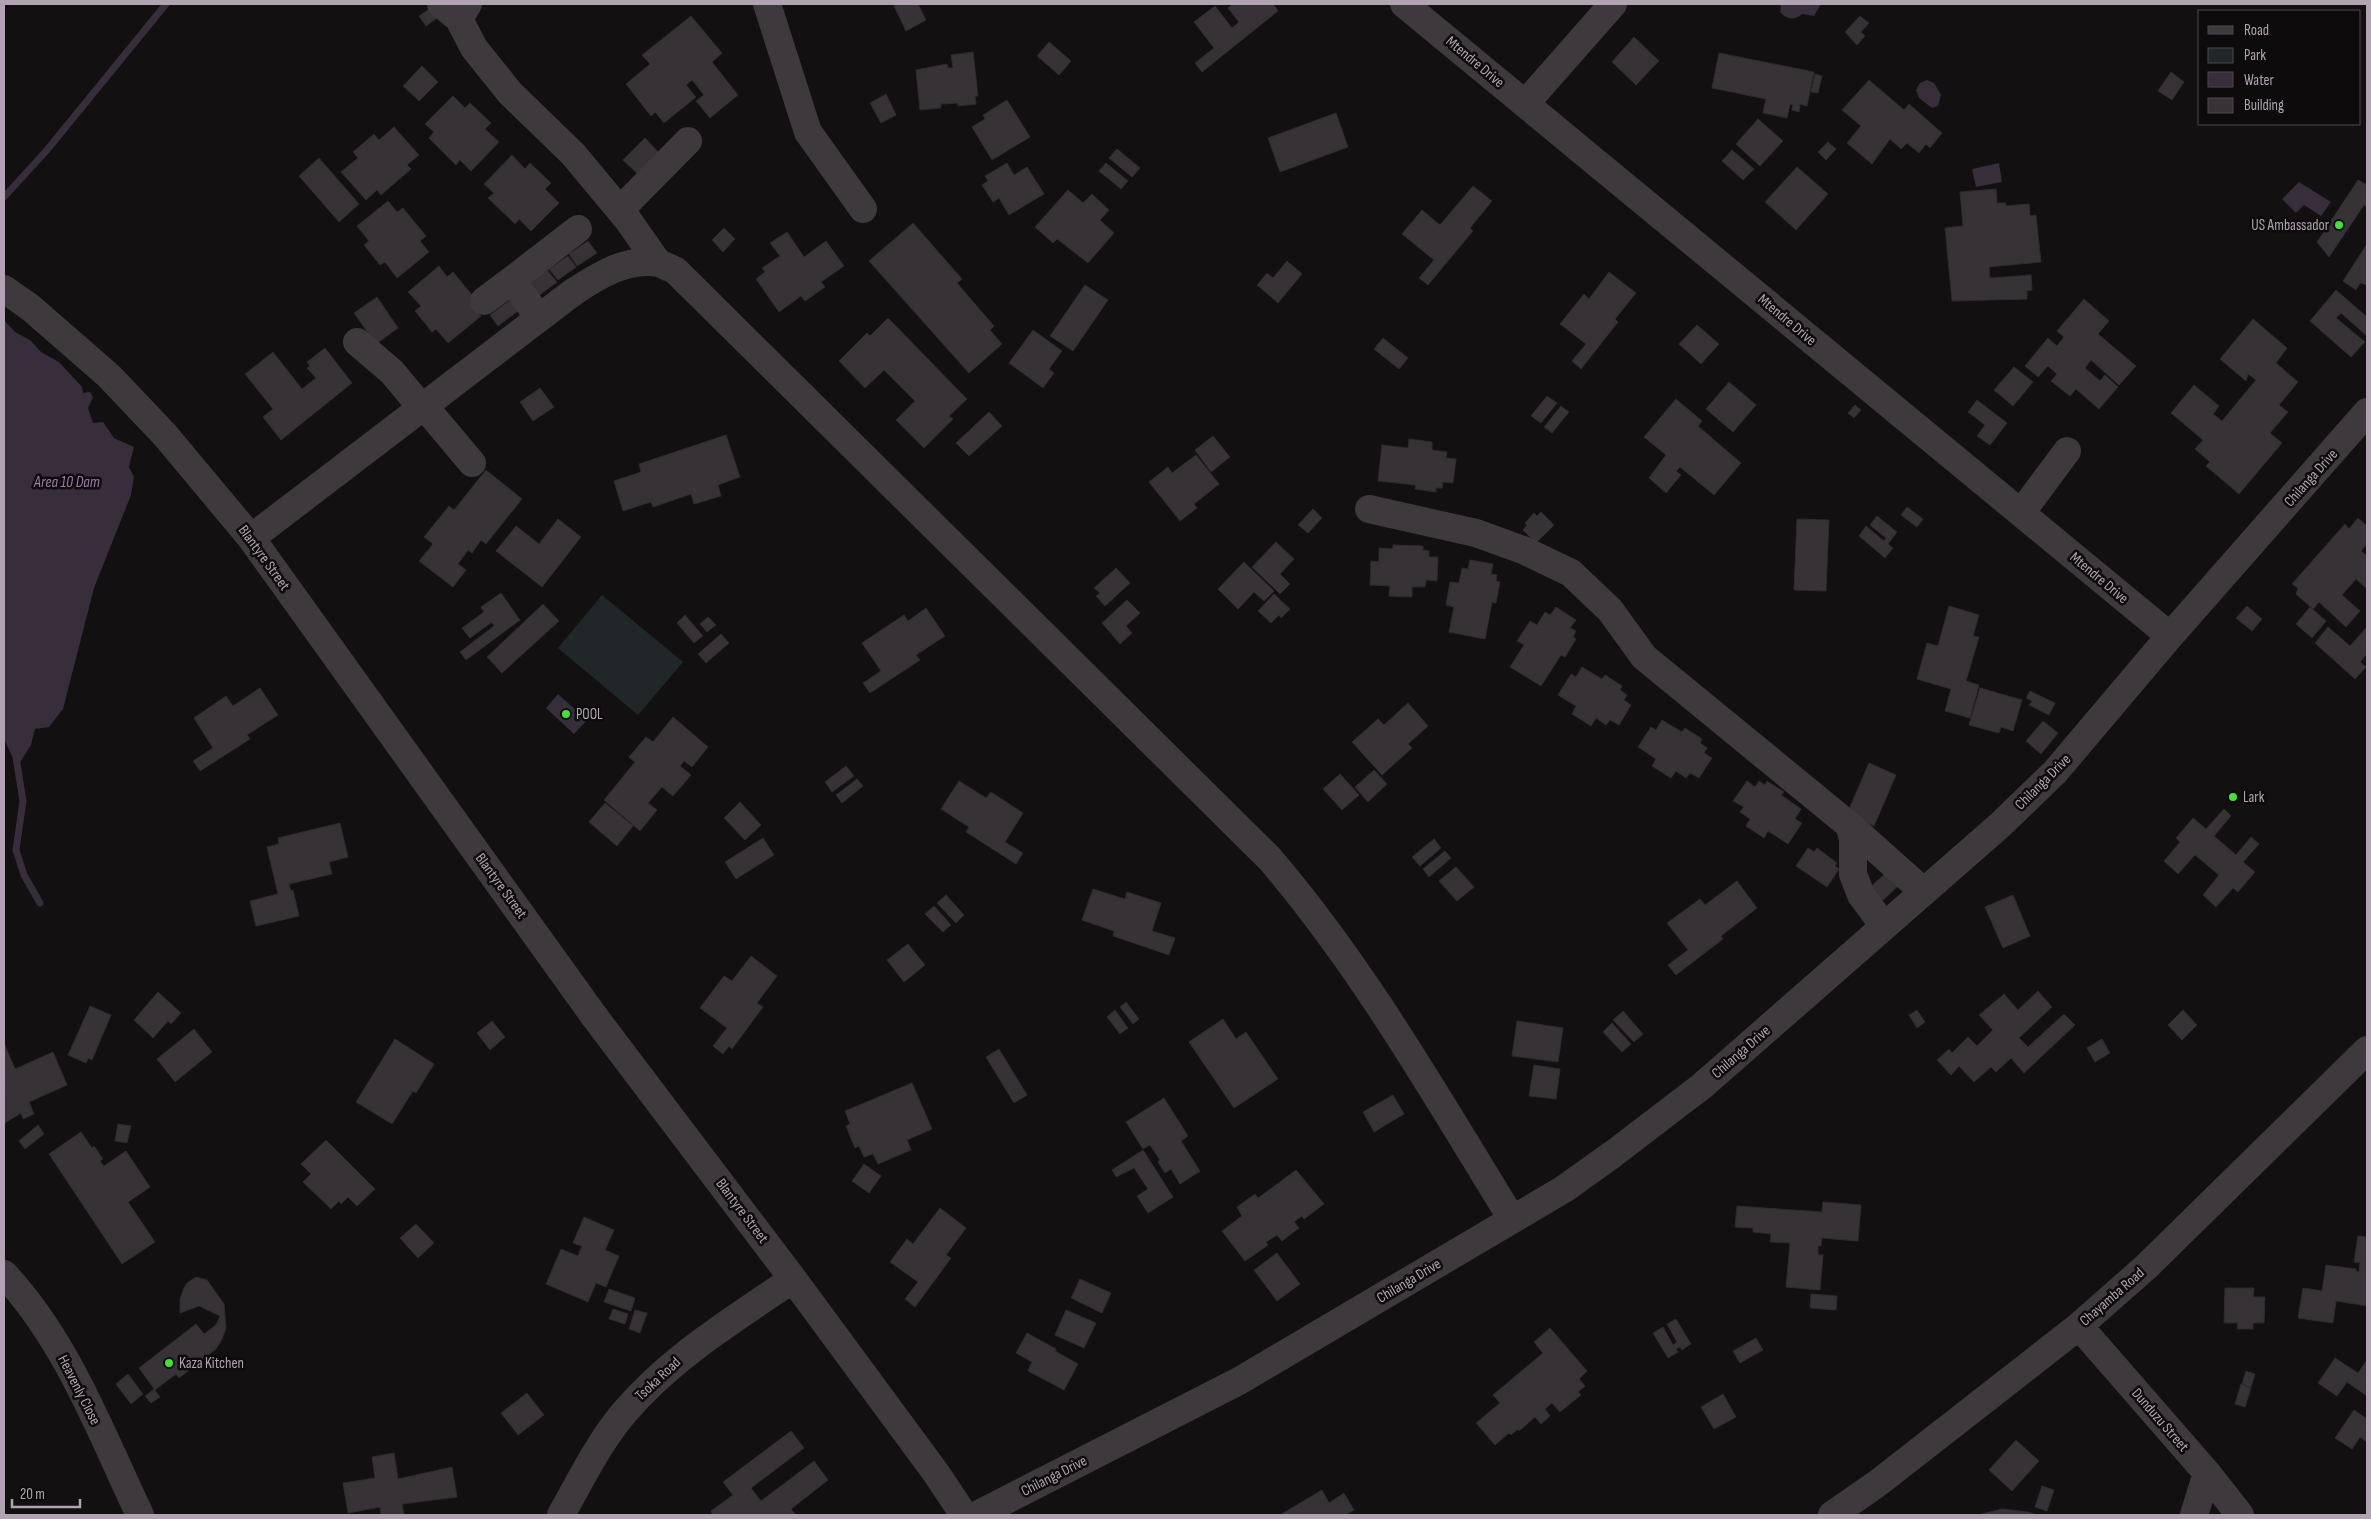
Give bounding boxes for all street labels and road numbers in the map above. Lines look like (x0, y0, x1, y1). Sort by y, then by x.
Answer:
street label: Mtendre Drive (1442, 32, 1508, 92)
street label: Mtendre Drive (1754, 290, 1820, 350)
street label: Chilanga Drive (2280, 445, 2342, 511)
street label: Blantyre Street (234, 522, 294, 595)
street label: Mtendre Drive (2066, 548, 2132, 608)
street label: Chilanga Drive (2011, 750, 2075, 814)
street label: Blantyre Street (471, 850, 531, 923)
street label: Chilanga Drive (1708, 1021, 1774, 1083)
street label: Blantyre Street (711, 1175, 773, 1248)
street label: Chilanga Drive (1373, 1254, 1445, 1308)
street label: Chayamba Road (2076, 1264, 2148, 1330)
street label: Heavenly Close (53, 1352, 105, 1428)
street label: Tsoka Road (631, 1353, 685, 1405)
street label: Dunduzu Street (2127, 1384, 2193, 1456)
street label: Chilanga Drive (1018, 1451, 1090, 1501)

